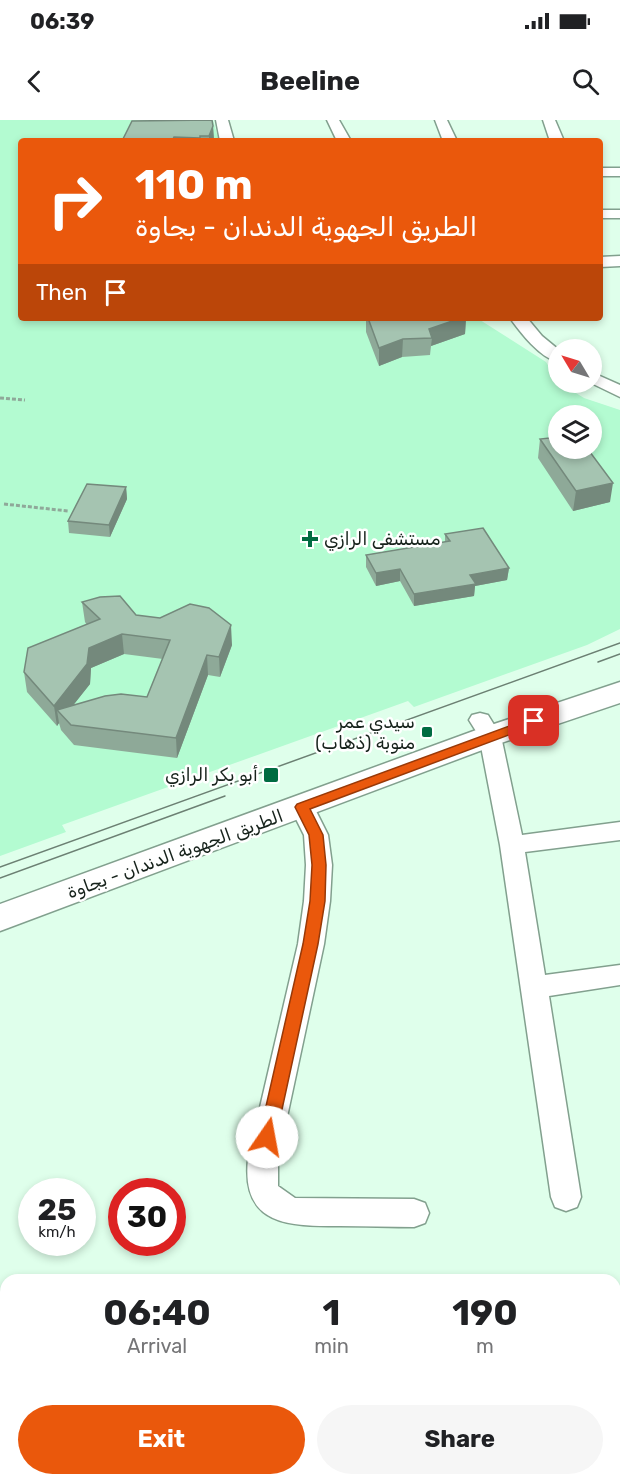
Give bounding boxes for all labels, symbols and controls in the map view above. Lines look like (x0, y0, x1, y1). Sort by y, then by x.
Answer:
text: 06:39 (30, 8, 94, 35)
icon: back (18, 65, 51, 98)
text: Beeline (260, 65, 360, 97)
icon: search (569, 65, 602, 98)
text: 110 m (135, 160, 253, 210)
icon: right (36, 162, 114, 240)
text: الطريق الجهوية الدندان - بجاوة (135, 211, 477, 243)
icon: arrive (99, 276, 132, 309)
text: Then (36, 279, 87, 306)
north arrow (548, 339, 602, 393)
map controls (548, 339, 602, 459)
button: layers (548, 405, 602, 459)
place label: مستشفى الرازي (324, 528, 440, 551)
marker: مستشفى الرازي (301, 530, 319, 548)
pin (508, 695, 559, 746)
icon: arrive (517, 704, 550, 737)
place label: سيدي عمر منوبة (ذهاب) (315, 711, 415, 754)
marker: سيدي عمر منوبة (ذهاب) (420, 725, 434, 739)
place label: أبو بكر الرازي (165, 764, 258, 787)
marker: أبو بكر الرازي (262, 766, 280, 784)
street label: الطريق الجهوية الدندان - بجاوة (64, 805, 286, 903)
position arrow (235, 1105, 299, 1169)
speed limit sign: 30 (108, 1178, 186, 1256)
text: 25 (38, 1192, 76, 1228)
text: km/h (38, 1223, 76, 1241)
text: 06:40 (103, 1291, 211, 1334)
text: 1 (323, 1291, 340, 1334)
text: 190 (452, 1291, 518, 1334)
text: Arrival (127, 1334, 187, 1358)
text: min (314, 1334, 349, 1358)
text: m (476, 1334, 494, 1358)
button: Exit (18, 1405, 305, 1474)
button: Share (317, 1405, 603, 1474)

